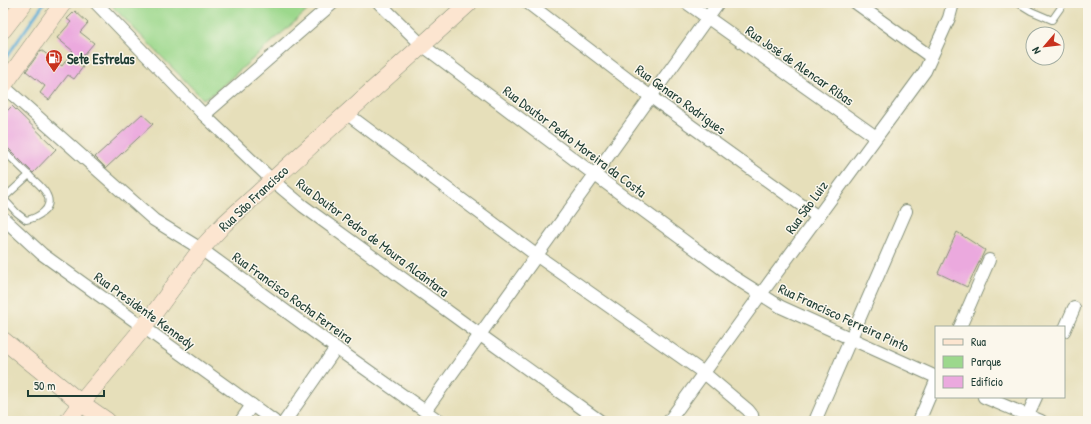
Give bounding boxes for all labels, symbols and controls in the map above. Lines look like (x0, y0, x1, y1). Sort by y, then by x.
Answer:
street label: Rua José de Alencar Ribas (742, 20, 858, 110)
north arrow (1025, 26, 1065, 66)
text: N (1029, 45, 1044, 57)
fuel station icon: Sete Estrelas (44, 48, 64, 73)
place label: Sete Estrelas (67, 49, 135, 68)
street label: Rua Genaro Rodrigues (631, 60, 730, 139)
street label: Rua Doutor Pedro Moreira da Costa (499, 81, 651, 202)
street label: Rua São Francisco (214, 160, 292, 235)
street label: Rua Doutor Pedro de Moura Alcântara (293, 173, 454, 301)
street label: Rua São Luiz (780, 177, 832, 237)
street label: Rua Francisco Rocha Ferreira (229, 247, 357, 347)
street label: Rua Presidente Kennedy (90, 267, 199, 354)
street label: Rua Francisco Ferreira Pinto (775, 278, 913, 356)
legend (935, 326, 1065, 398)
text: Rua (971, 333, 986, 350)
text: Parque (971, 353, 1001, 370)
scale bar (28, 372, 104, 398)
text: Edifício (971, 373, 1003, 390)
text: 50 m (34, 377, 55, 394)

